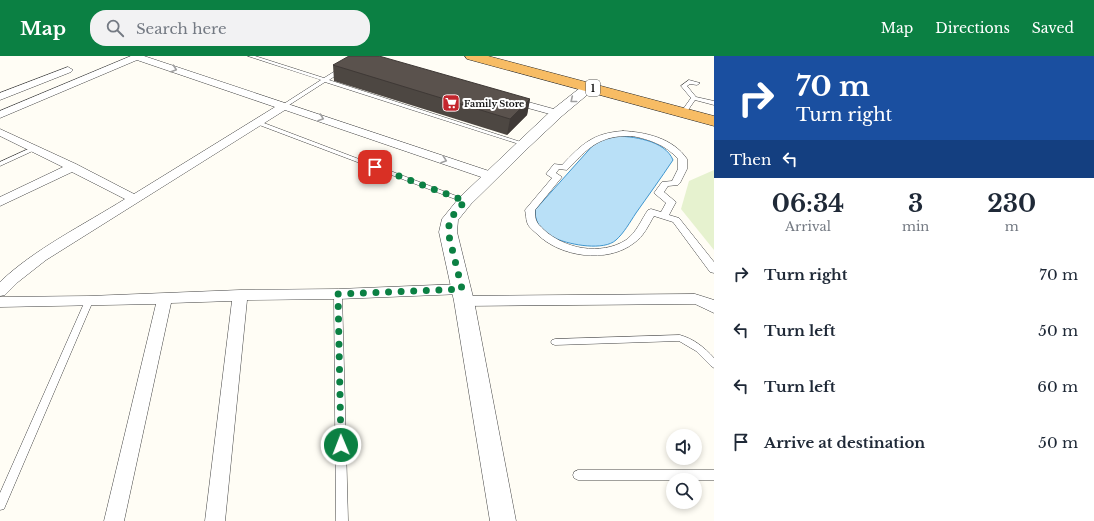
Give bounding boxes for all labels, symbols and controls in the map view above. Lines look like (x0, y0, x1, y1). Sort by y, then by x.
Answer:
search box (90, 10, 370, 46)
text: Map (20, 17, 66, 40)
icon: search (104, 17, 126, 39)
text: Search here (136, 19, 227, 38)
text: Map (881, 19, 913, 37)
text: Directions (935, 19, 1010, 37)
text: Saved (1032, 19, 1074, 37)
one-way arrow (170, 64, 177, 73)
text: 70 m (796, 69, 870, 104)
icon: right (730, 72, 782, 124)
road number: 1 (586, 80, 600, 96)
supermarket icon: Family Store (441, 93, 461, 113)
one-way arrow (570, 96, 578, 103)
place label: Family Store (464, 98, 524, 109)
text: Turn right (796, 104, 892, 126)
one-way arrow (317, 114, 324, 122)
icon: left (779, 148, 801, 170)
pin (358, 150, 392, 184)
text: Then (730, 150, 771, 169)
icon: arrive (364, 156, 386, 178)
one-way arrow (441, 156, 448, 164)
text: 06:34 (772, 189, 844, 218)
text: 3 (908, 189, 923, 218)
text: 230 (987, 189, 1036, 218)
text: Arrival (785, 218, 831, 235)
text: min (902, 218, 929, 235)
text: m (1005, 218, 1019, 235)
icon: right (730, 263, 752, 285)
text: Turn right (764, 265, 847, 284)
text: 70 m (1039, 265, 1078, 284)
icon: left (730, 319, 752, 341)
text: Turn left (764, 321, 835, 340)
text: 50 m (1038, 321, 1078, 340)
icon: left (730, 375, 752, 397)
text: Turn left (764, 377, 835, 396)
text: 60 m (1037, 377, 1078, 396)
position arrow (320, 424, 362, 466)
map controls (666, 429, 702, 509)
button: sound (666, 429, 702, 465)
icon: arrive (730, 431, 752, 453)
text: Arrive at destination (764, 433, 925, 452)
text: 50 m (1038, 433, 1078, 452)
button: search (666, 473, 702, 509)

